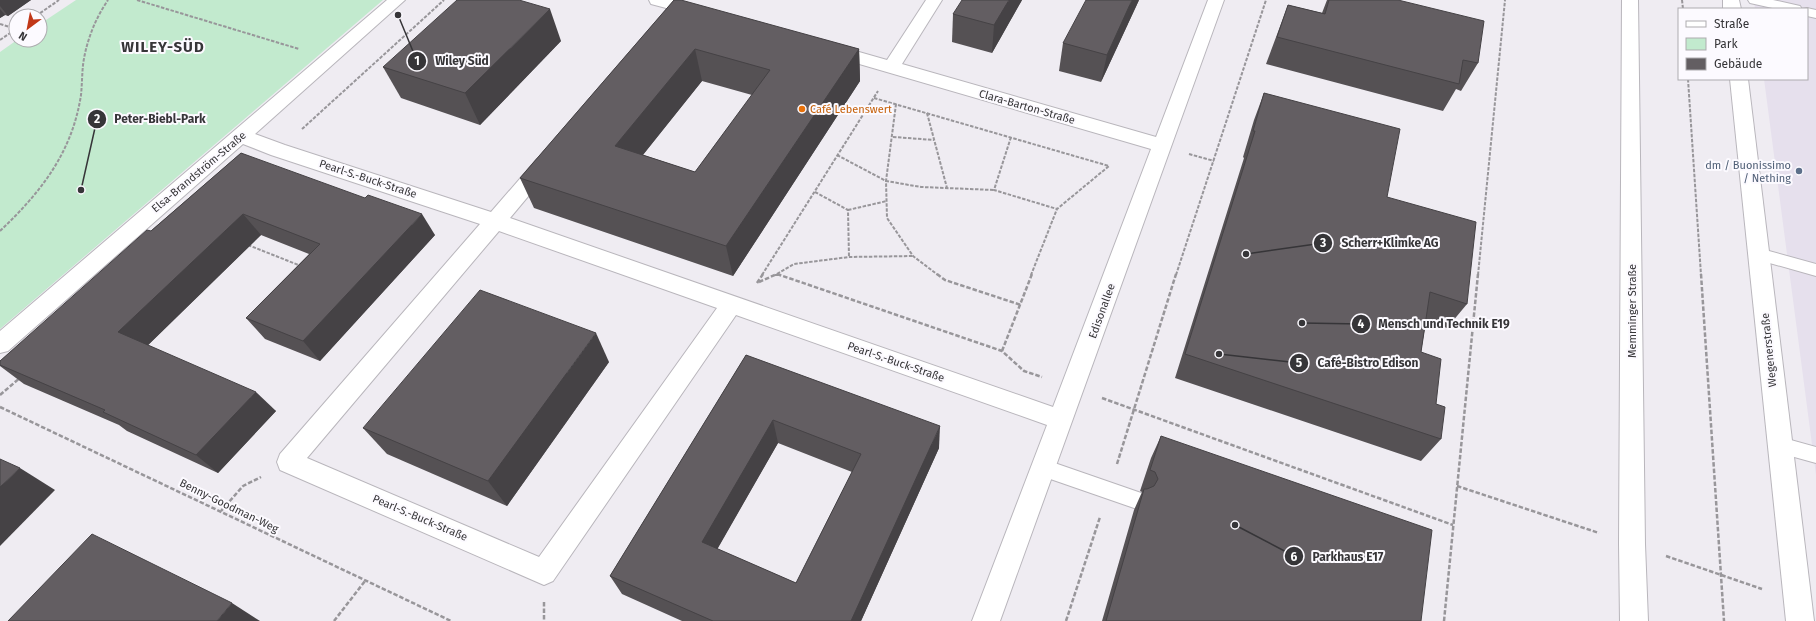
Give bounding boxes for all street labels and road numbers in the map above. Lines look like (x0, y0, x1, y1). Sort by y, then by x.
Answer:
street label: Clara-Barton-Straße (977, 87, 1077, 127)
street label: Elsa-Brandström-Straße (149, 129, 249, 215)
street label: Pearl-S.-Buck-Straße (318, 157, 418, 201)
street label: Memminger Straße (1626, 264, 1639, 358)
street label: Edisonallee (1086, 282, 1118, 340)
street label: Wegenerstraße (1759, 312, 1779, 388)
street label: Pearl-S.-Buck-Straße (846, 339, 946, 385)
street label: Benny-Goodman-Weg (177, 476, 281, 536)
street label: Pearl-S.-Buck-Straße (371, 492, 469, 544)

